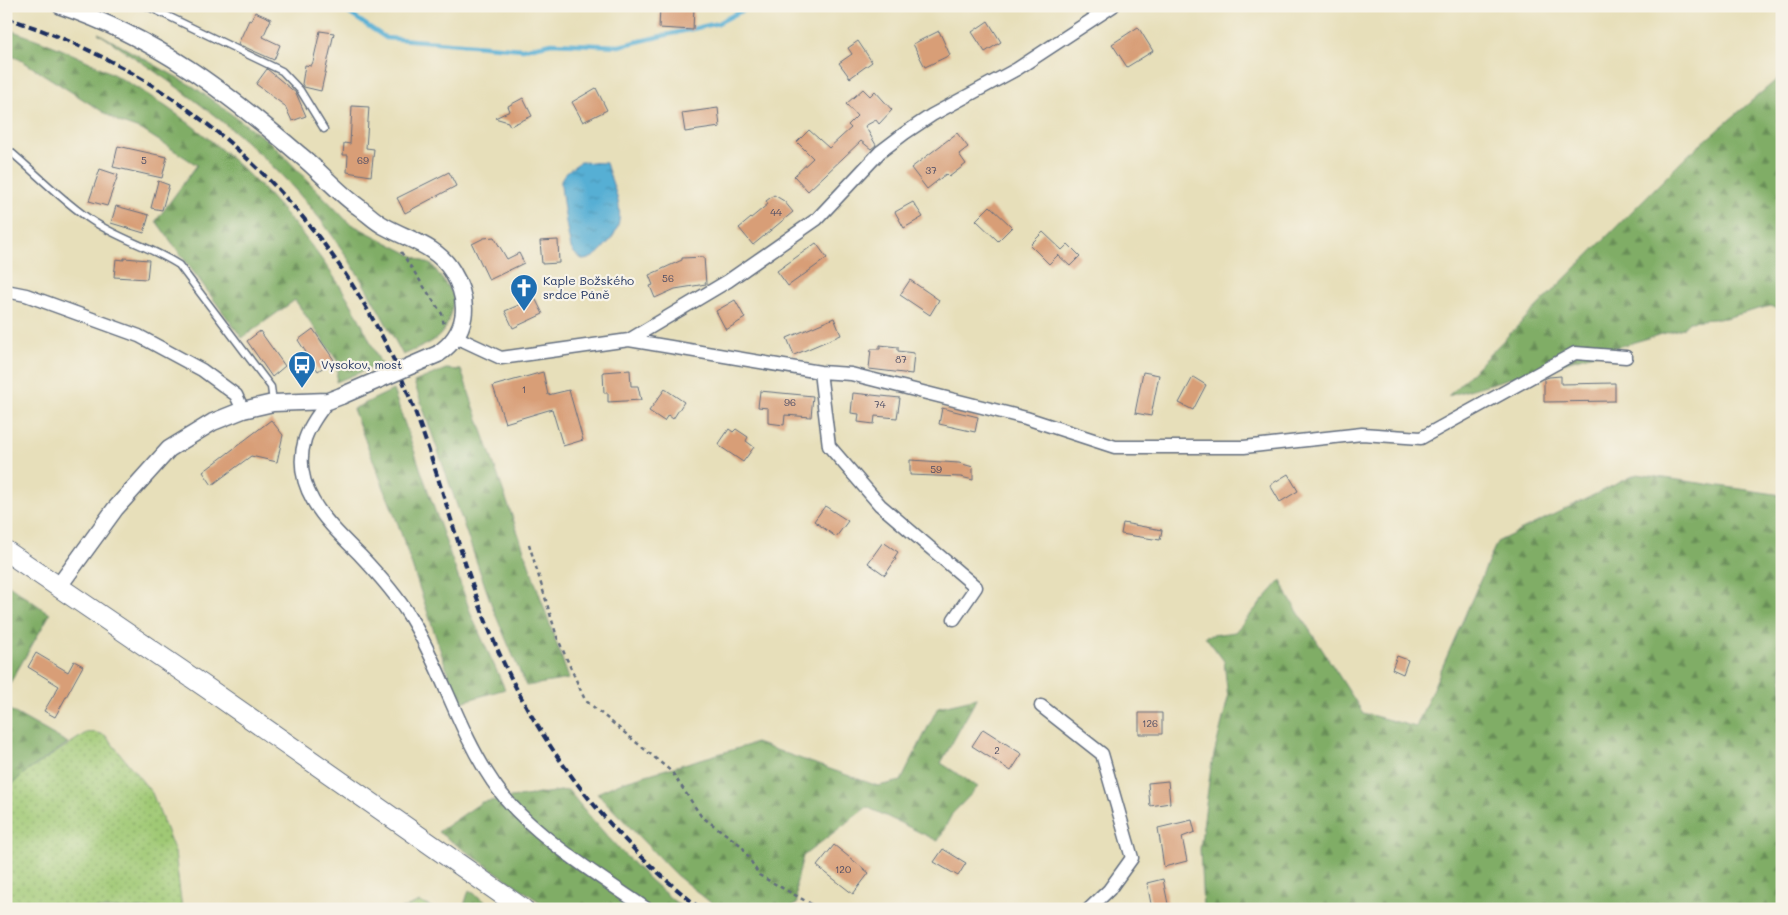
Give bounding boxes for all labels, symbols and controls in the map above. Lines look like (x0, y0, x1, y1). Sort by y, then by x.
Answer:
house number: 5 (141, 153, 147, 167)
house number: 69 (357, 153, 369, 167)
house number: 37 (925, 163, 937, 177)
house number: 44 (770, 205, 782, 219)
house number: 56 (662, 271, 674, 285)
place label: Kaple Božského srdce Páně (543, 272, 634, 302)
church icon: Kaple Božského srdce Páně (509, 273, 539, 312)
bus stop icon: Vysokov, most (287, 350, 317, 389)
house number: 87 (895, 352, 907, 366)
place label: Vysokov, most (321, 356, 402, 372)
house number: 1 (522, 382, 526, 396)
house number: 96 (784, 395, 796, 409)
house number: 74 (874, 397, 886, 411)
house number: 59 (930, 462, 942, 476)
house number: 126 (1142, 716, 1158, 730)
house number: 2 (994, 743, 1000, 757)
house number: 120 (835, 862, 851, 876)

